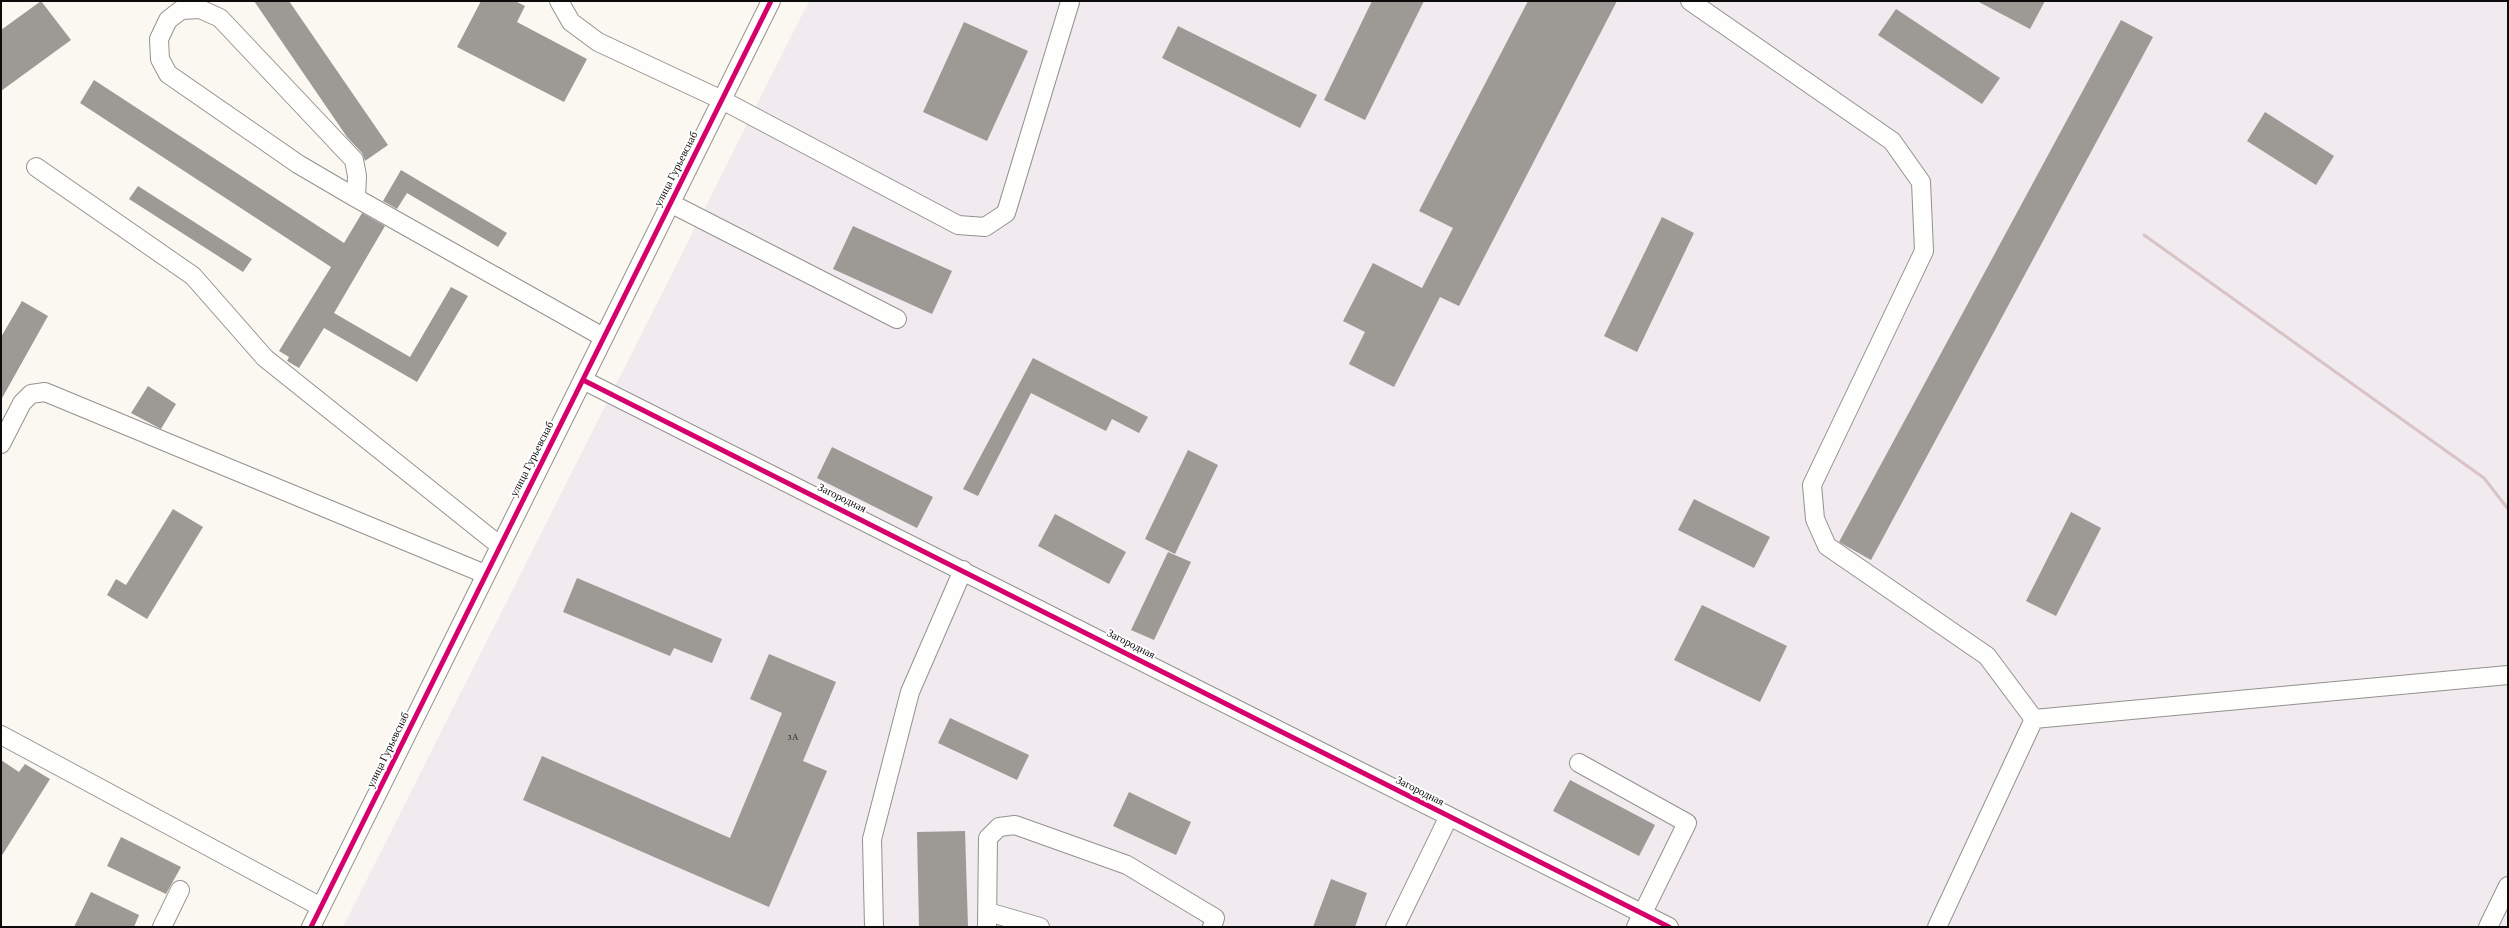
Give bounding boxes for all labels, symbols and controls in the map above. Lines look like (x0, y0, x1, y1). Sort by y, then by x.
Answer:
street label: улица Гурьевснаб (651, 129, 701, 209)
street label: улица Гурьевснаб (507, 419, 557, 499)
street label: Загородная (816, 481, 868, 515)
street label: Загородная (1105, 626, 1157, 662)
street label: улица Гурьевснаб (364, 710, 412, 790)
house number: 3А (788, 732, 798, 742)
street label: Загородная (1394, 773, 1446, 809)

